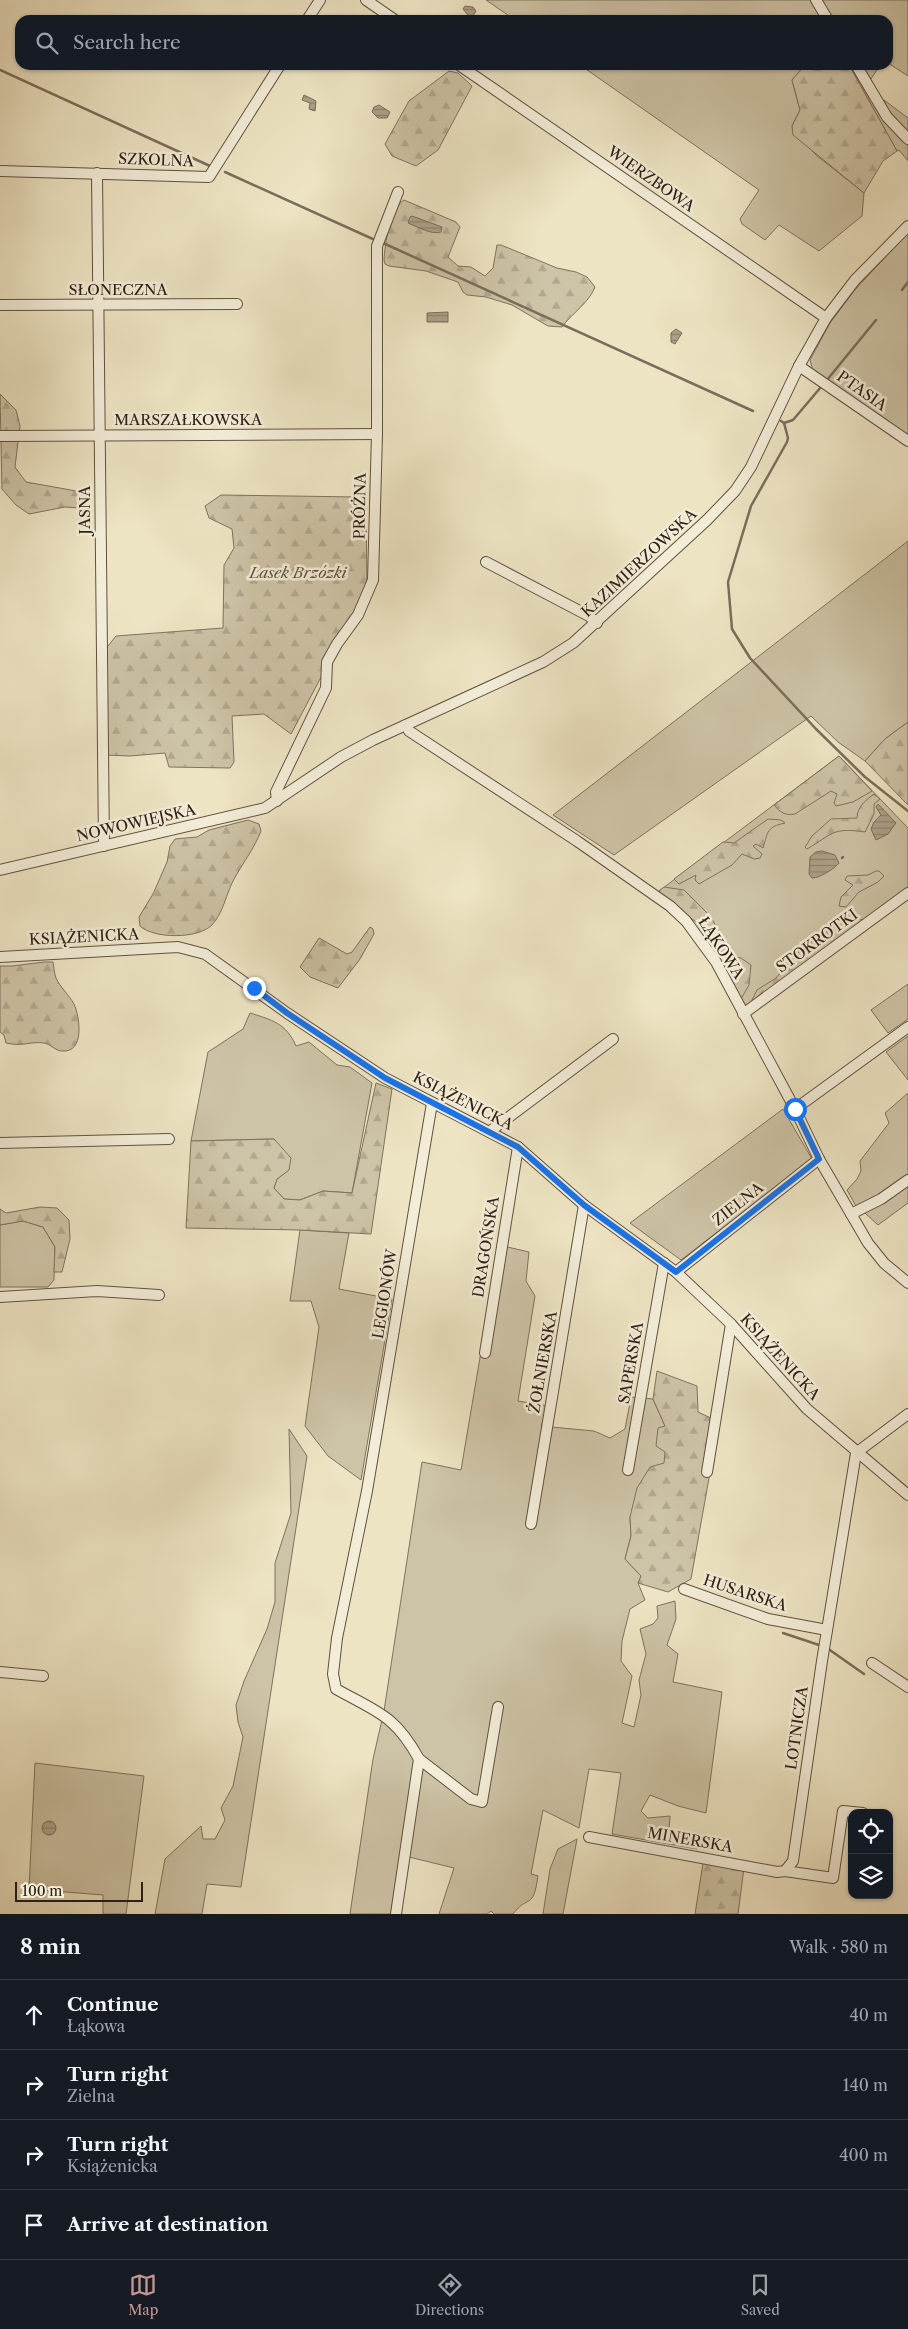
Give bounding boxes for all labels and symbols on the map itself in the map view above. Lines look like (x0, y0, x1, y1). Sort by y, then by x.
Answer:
street label: WIERZBOWA (603, 141, 699, 216)
street label: SZKOLNA (118, 149, 195, 170)
street label: SŁONECZNA (69, 280, 168, 299)
street label: PTASIA (834, 366, 892, 415)
street label: MARSZAŁKOWSKA (114, 410, 263, 429)
street label: PRÓŻNA (349, 472, 370, 539)
street label: JASNA (75, 485, 94, 536)
street label: KAZIMIERZOWSKA (577, 504, 701, 621)
park label: Lasek Brzózki (249, 563, 348, 582)
street label: NOWOWIEJSKA (74, 799, 198, 845)
street label: STOKROTKI (772, 905, 861, 977)
street label: ŁĄKOWA (694, 913, 749, 983)
street label: KSIĄŻENICKA (28, 924, 140, 949)
route end (243, 977, 266, 1000)
street label: KSIĄŻENICKA (410, 1067, 517, 1134)
route start (784, 1098, 807, 1121)
street label: ZIELNA (708, 1177, 768, 1229)
street label: DRAGOŃSKA (468, 1194, 503, 1299)
street label: LEGIONÓW (368, 1247, 401, 1340)
street label: ŻOŁNIERSKA (524, 1308, 561, 1414)
street label: KSIĄŻENICKA (736, 1309, 825, 1405)
street label: SAPERSKA (614, 1320, 647, 1405)
street label: HUSARSKA (701, 1570, 790, 1615)
street label: LOTNICZA (781, 1684, 812, 1771)
street label: MINERSKA (646, 1823, 735, 1857)
scale bar (15, 1879, 142, 1902)

